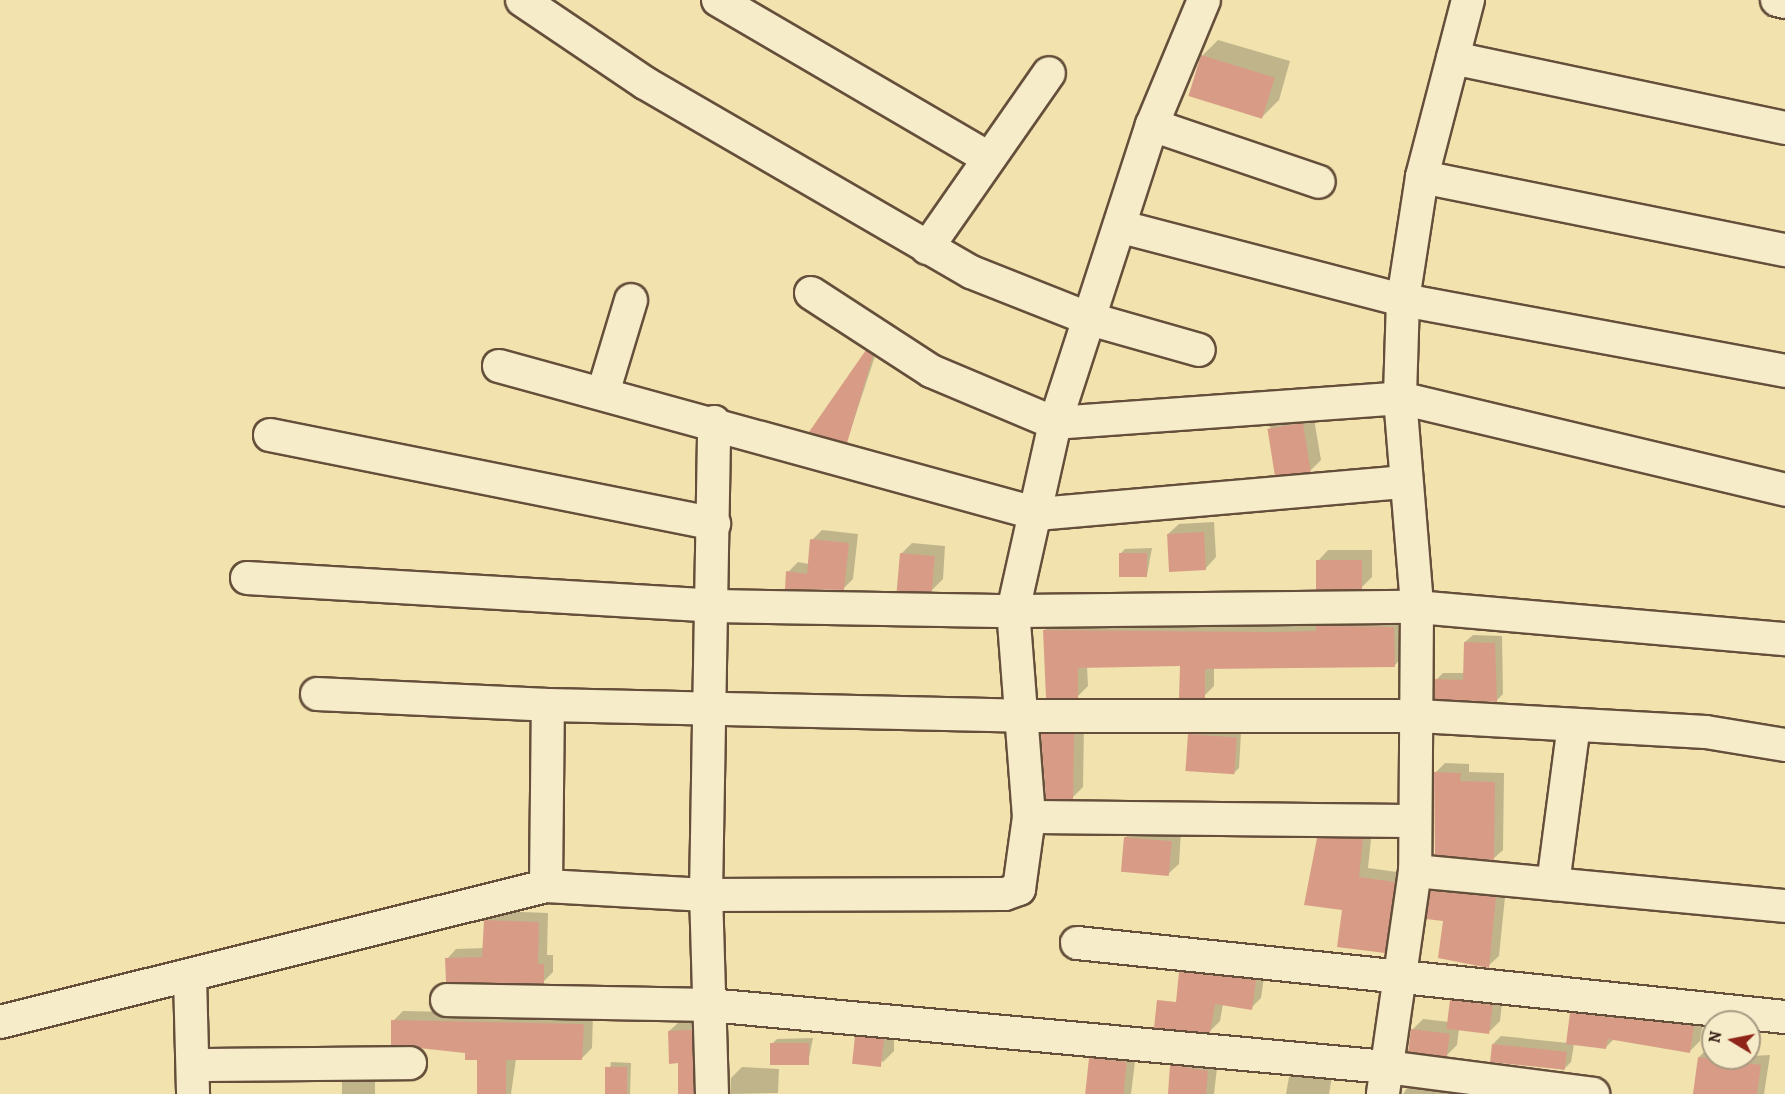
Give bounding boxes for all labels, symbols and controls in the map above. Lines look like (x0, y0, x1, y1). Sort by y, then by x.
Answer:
north arrow (1701, 1010, 1761, 1070)
text: N (1703, 1030, 1727, 1045)

